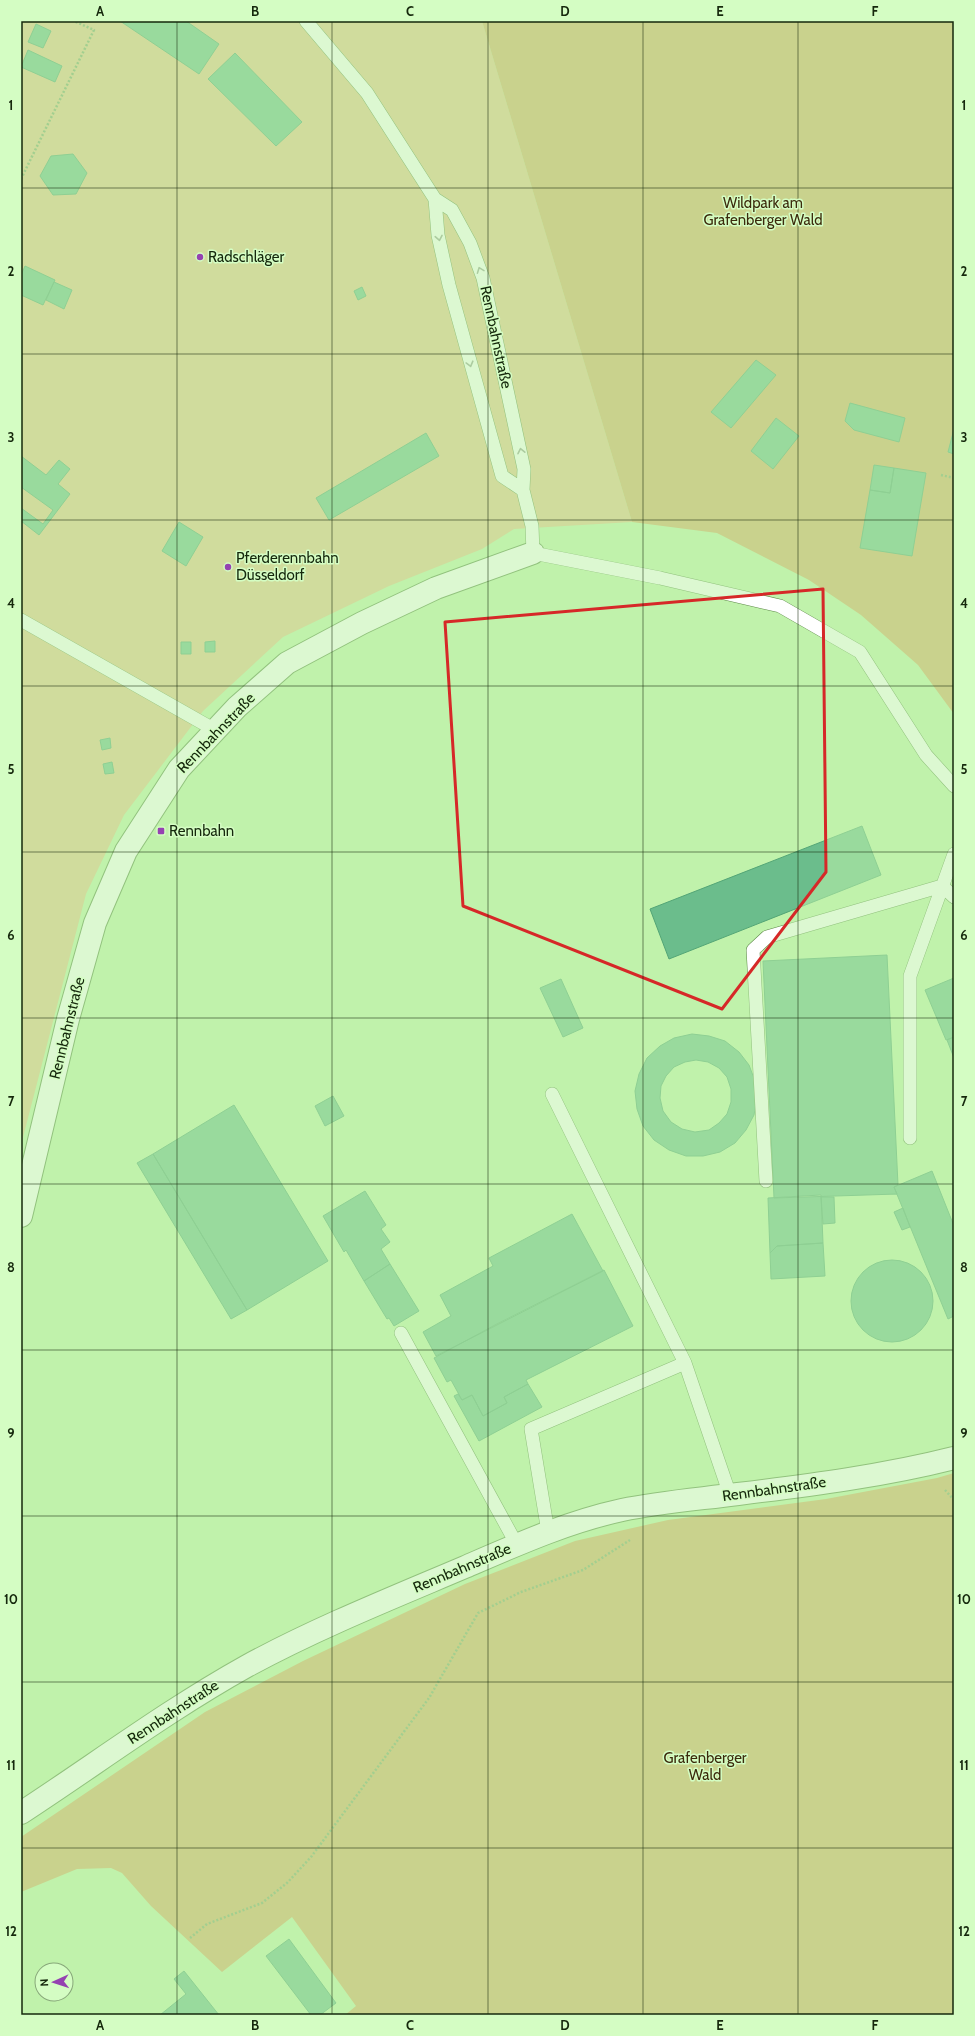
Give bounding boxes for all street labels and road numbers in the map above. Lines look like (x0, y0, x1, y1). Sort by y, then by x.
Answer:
street label: Rennbahnstraße (476, 284, 516, 390)
street label: Rennbahnstraße (173, 689, 259, 777)
street label: Rennbahnstraße (46, 975, 88, 1081)
street label: Rennbahnstraße (721, 1473, 827, 1505)
street label: Rennbahnstraße (410, 1539, 514, 1597)
street label: Rennbahnstraße (124, 1676, 222, 1748)

